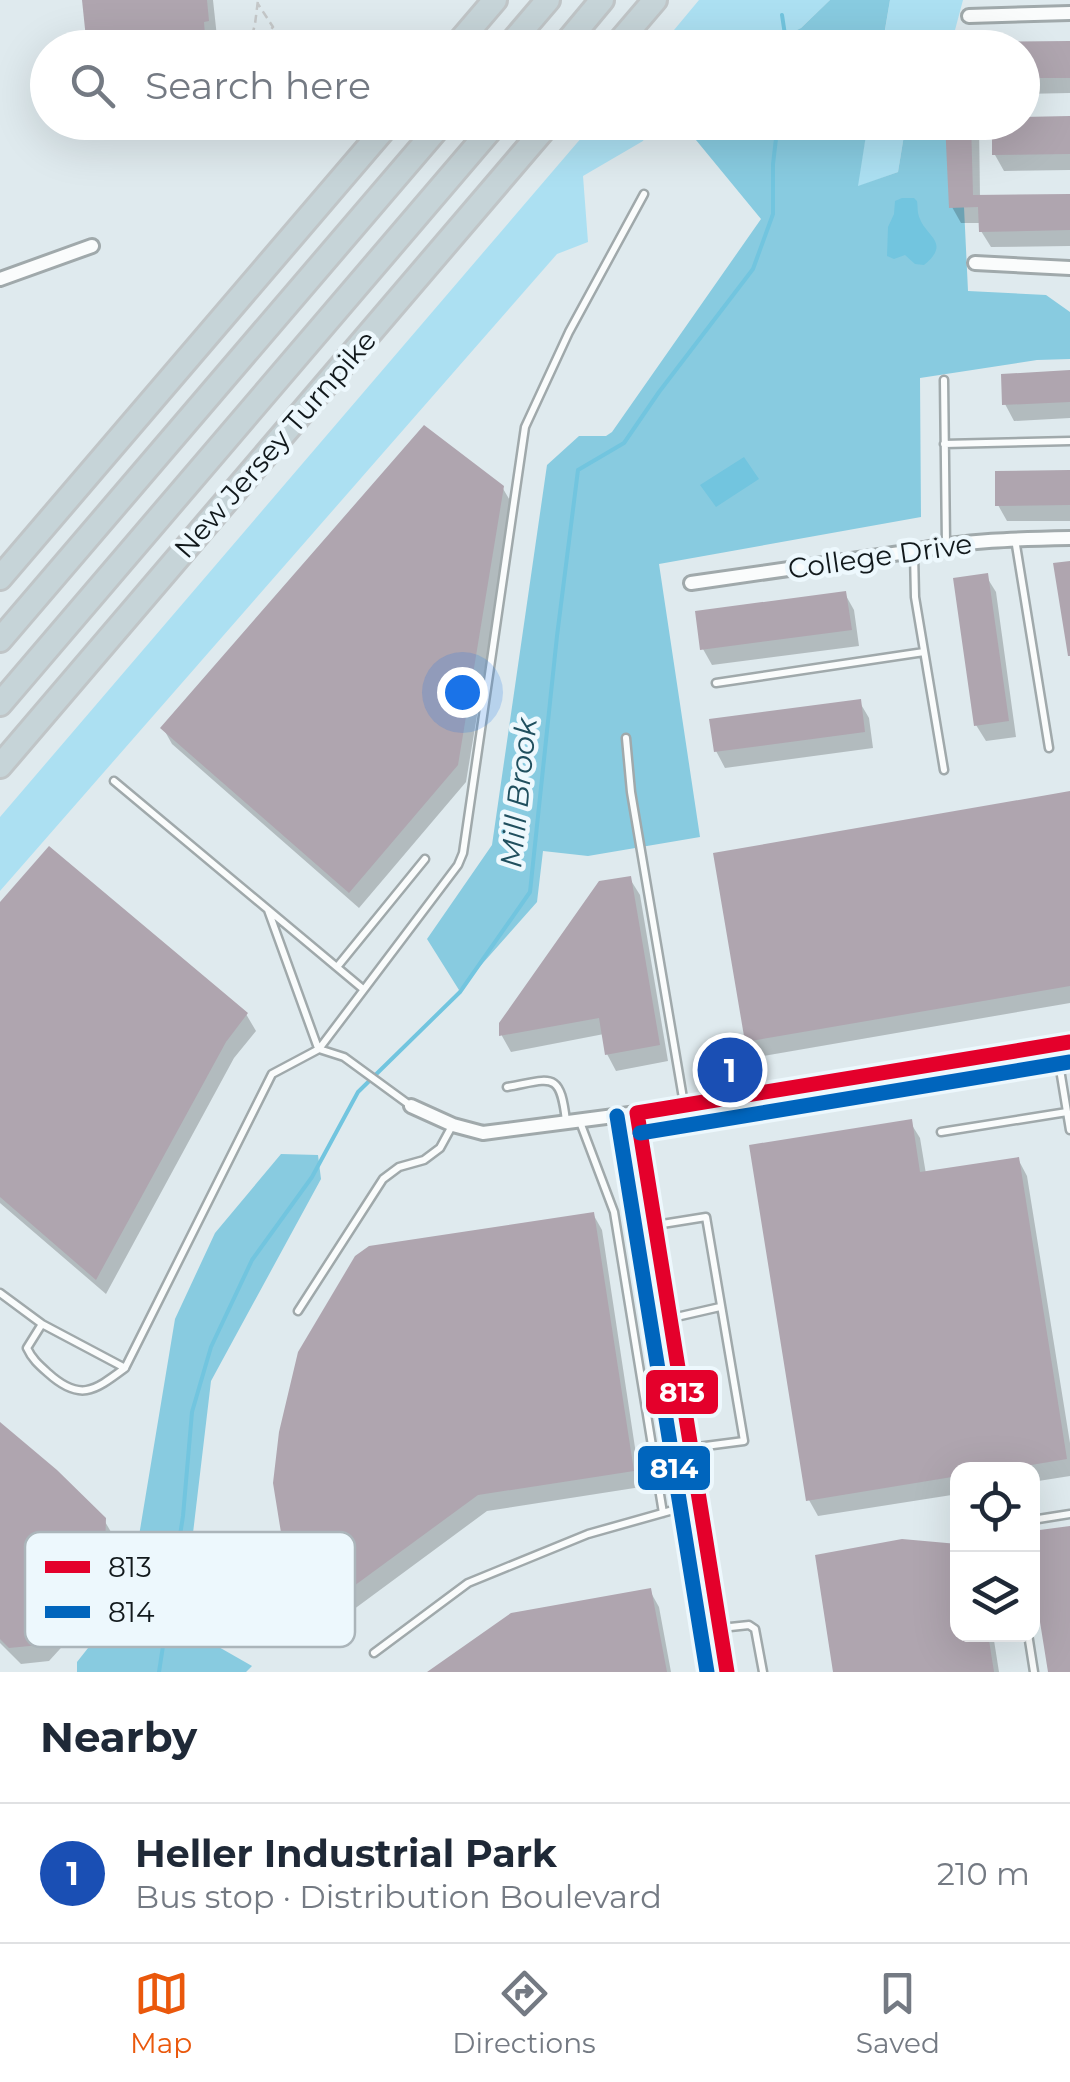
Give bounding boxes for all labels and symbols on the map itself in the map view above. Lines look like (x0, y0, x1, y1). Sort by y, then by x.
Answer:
street label: New Jersey Turnpike (167, 323, 383, 565)
street label: College Drive (786, 526, 974, 586)
your location (437, 667, 488, 718)
water label: Mill Brook (492, 715, 545, 870)
pin: 1 (698, 1032, 762, 1108)
line badge: 813 (644, 1368, 720, 1416)
text: 813 (659, 1375, 705, 1409)
line badge: 814 (636, 1444, 712, 1492)
text: 814 (650, 1451, 699, 1485)
legend (25, 1532, 355, 1647)
text: 813 (108, 1550, 152, 1584)
text: 814 (108, 1595, 155, 1629)

